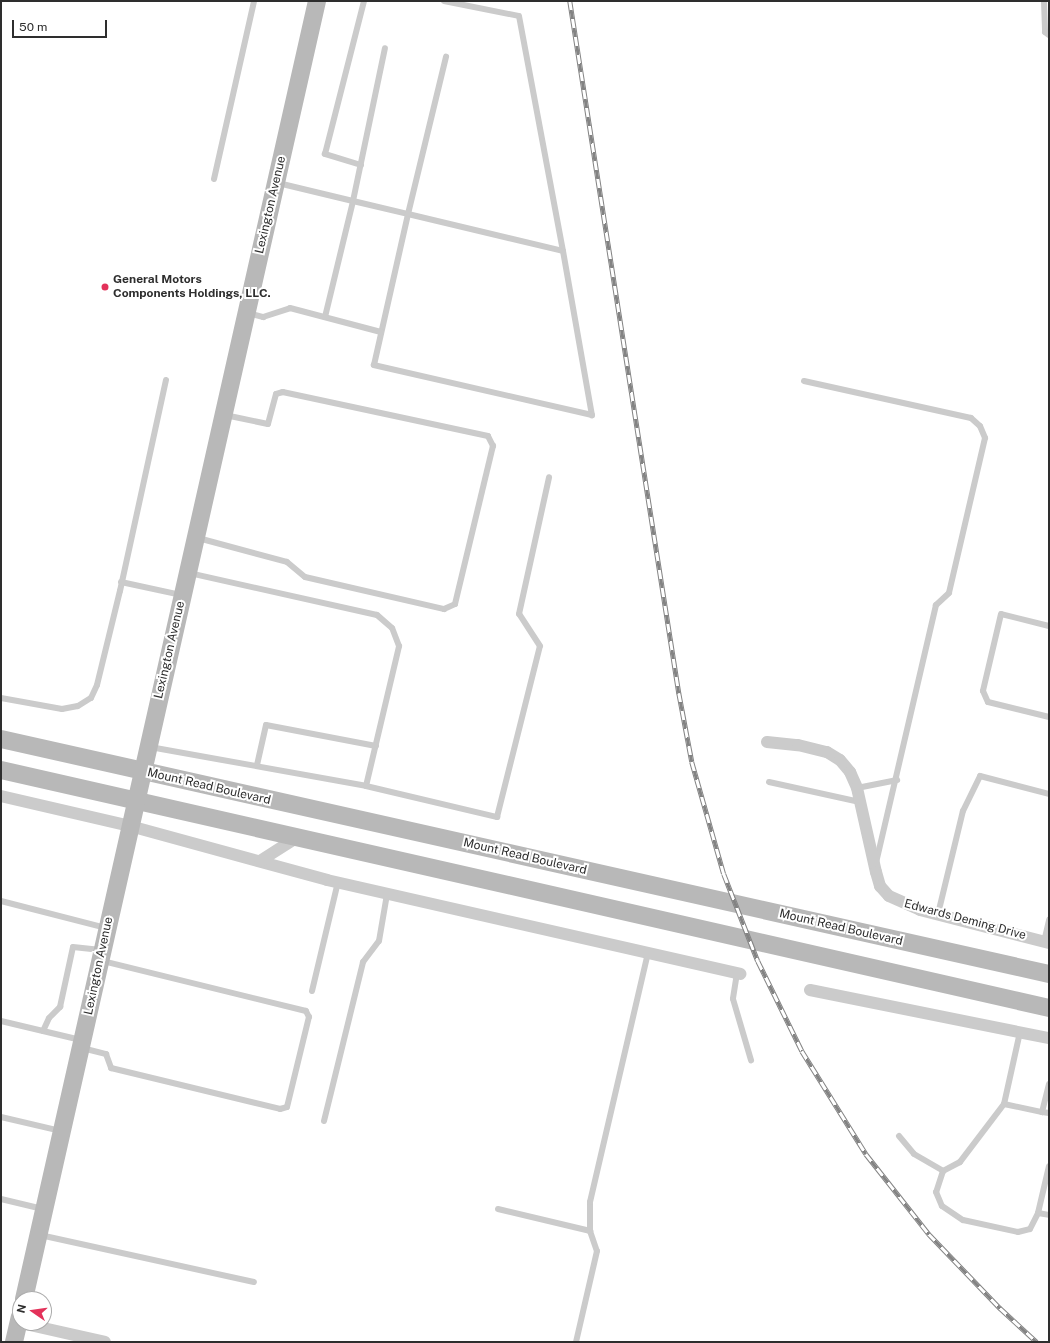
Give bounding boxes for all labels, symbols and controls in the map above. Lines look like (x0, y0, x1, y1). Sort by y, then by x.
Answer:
scale bar (14, 12, 109, 38)
text: 50 m (19, 20, 47, 34)
street label: Lexington Avenue (253, 155, 289, 255)
place label: General Motors Components Holdings, LLC. (113, 273, 271, 301)
marker: General Motors Components Holdings, LLC. (100, 282, 110, 292)
street label: Lexington Avenue (152, 600, 188, 700)
street label: Mount Read Boulevard (146, 766, 272, 808)
street label: Mount Read Boulevard (462, 836, 588, 878)
street label: Edwards Deming Drive (902, 897, 1028, 943)
street label: Mount Read Boulevard (778, 907, 904, 949)
street label: Lexington Avenue (82, 916, 116, 1016)
north arrow (12, 1291, 52, 1331)
text: N (14, 1303, 28, 1314)

